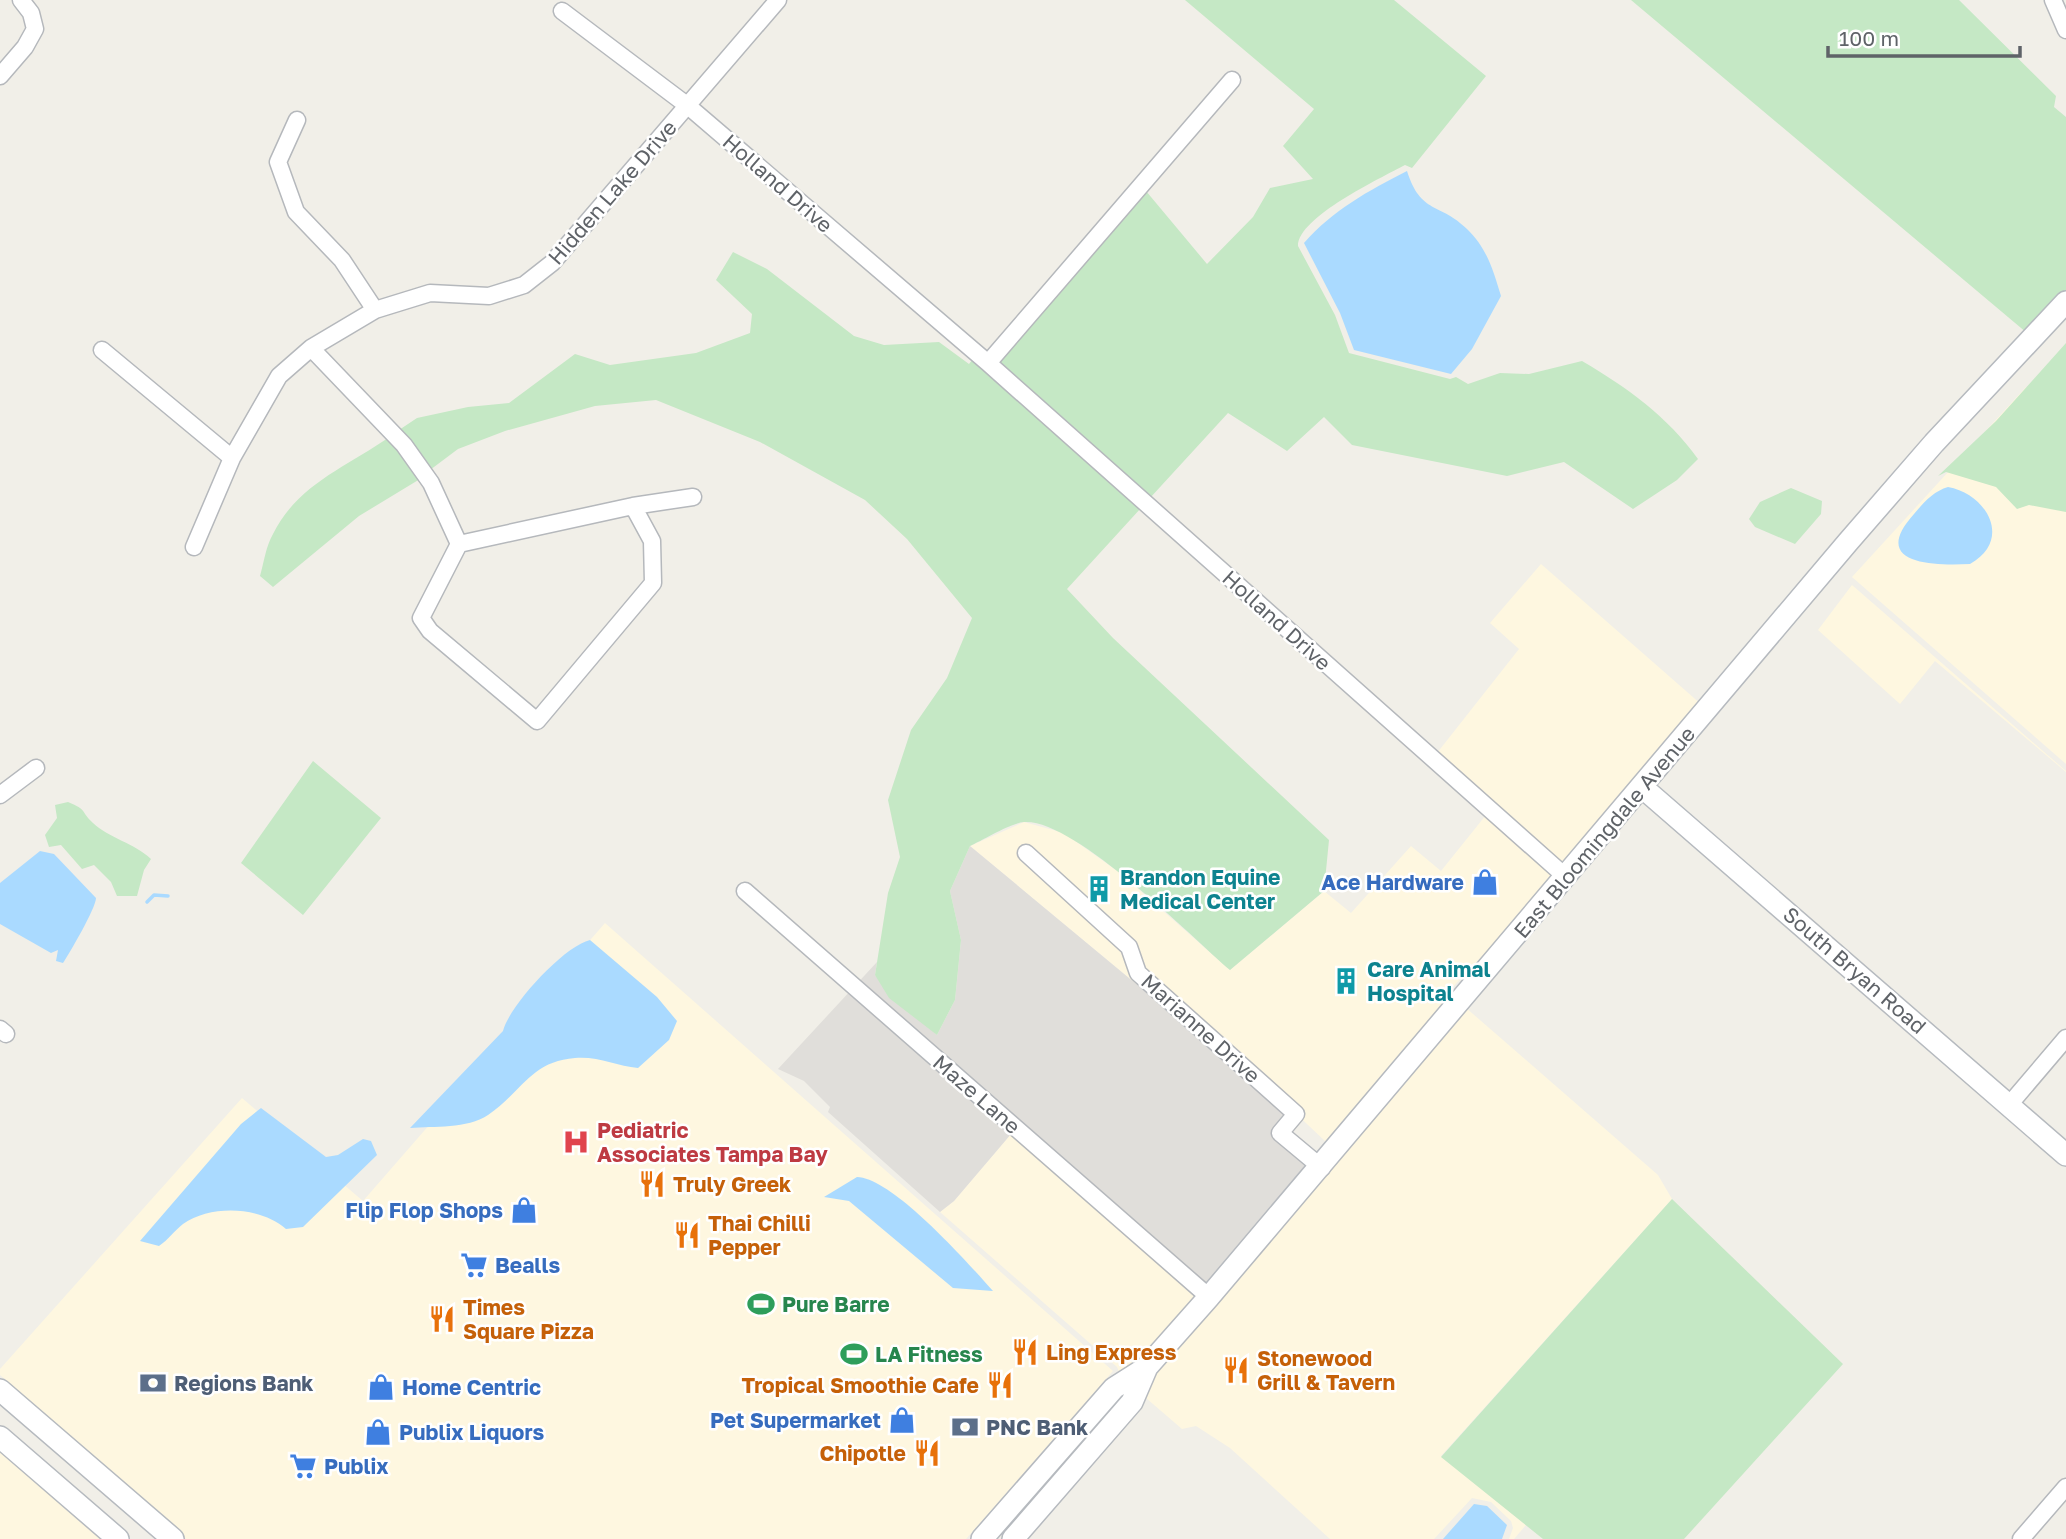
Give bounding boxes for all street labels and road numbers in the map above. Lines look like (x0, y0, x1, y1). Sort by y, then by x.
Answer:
street label: Hidden Lake Drive (542, 115, 682, 269)
street label: Holland Drive (718, 128, 838, 238)
street label: Holland Drive (1217, 565, 1337, 675)
street label: East Bloomingdale Avenue (1508, 721, 1700, 943)
street label: South Bryan Road (1778, 901, 1932, 1039)
street label: Marianne Drive (1136, 968, 1266, 1088)
street label: Maze Lane (928, 1049, 1026, 1139)

